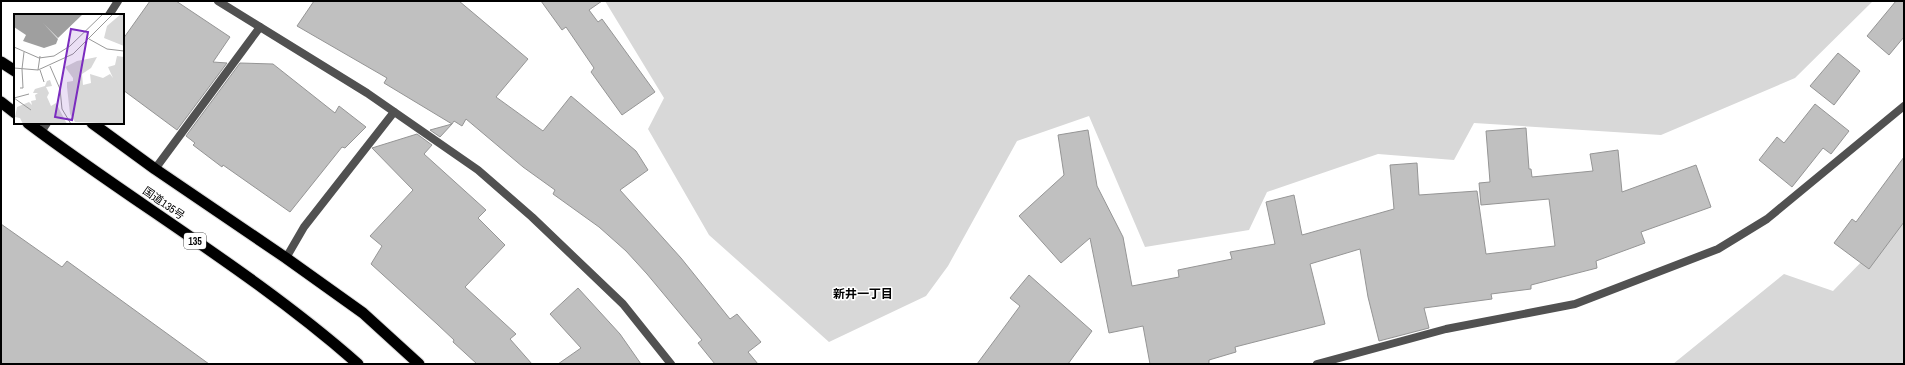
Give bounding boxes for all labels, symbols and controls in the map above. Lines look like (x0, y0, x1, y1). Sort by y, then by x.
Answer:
inset map (14, 14, 124, 124)
street label: 国道135号 (140, 183, 188, 223)
road number: 135 (184, 233, 206, 249)
district label: 新井一丁目 (833, 286, 893, 302)

